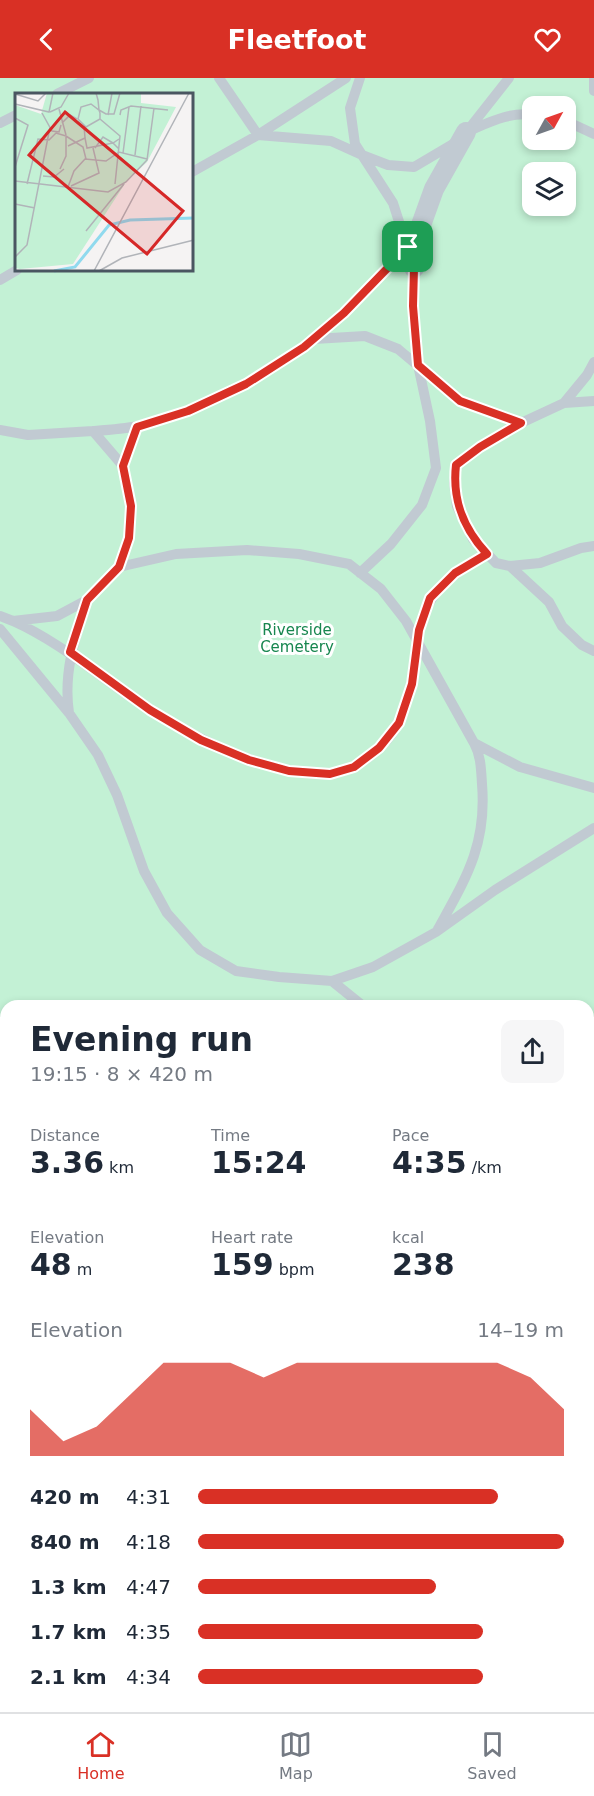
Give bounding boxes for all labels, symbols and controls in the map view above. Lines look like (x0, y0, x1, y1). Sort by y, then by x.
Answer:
icon: back (30, 23, 63, 56)
icon: heart (531, 23, 564, 56)
text: Fleetfoot (228, 24, 366, 55)
inset map (15, 93, 194, 272)
north arrow (522, 96, 576, 150)
map controls (522, 96, 576, 216)
button: layers (522, 162, 576, 216)
pin (382, 221, 433, 272)
icon: arrive (391, 230, 424, 263)
park label: Riverside Cemetery (260, 621, 334, 656)
text: Evening run (30, 1020, 253, 1059)
button: share (501, 1020, 564, 1083)
text: 19:15 · 8 × 420 m (30, 1062, 213, 1086)
text: Distance (30, 1126, 100, 1145)
text: Time (211, 1126, 250, 1145)
text: Pace (392, 1126, 429, 1145)
text: 3.36 (30, 1145, 104, 1180)
text: 15:24 (211, 1145, 307, 1180)
text: 4:35 (392, 1145, 467, 1180)
text: km (104, 1158, 134, 1177)
text: /km (467, 1158, 502, 1177)
text: Elevation (30, 1228, 104, 1247)
text: Heart rate (211, 1228, 293, 1247)
text: kcal (392, 1228, 424, 1247)
text: 48 (30, 1247, 72, 1282)
text: 159 (211, 1247, 274, 1282)
text: 238 (392, 1247, 455, 1282)
text: m (72, 1260, 92, 1279)
text: bpm (274, 1260, 315, 1279)
text: Elevation (30, 1318, 123, 1342)
text: 14–19 m (477, 1318, 564, 1342)
text: 420 m (30, 1485, 100, 1509)
text: 4:31 (126, 1485, 171, 1509)
text: 840 m (30, 1530, 100, 1554)
text: 4:18 (126, 1530, 171, 1554)
text: 1.3 km (30, 1575, 107, 1599)
text: 4:47 (126, 1575, 171, 1599)
text: 1.7 km (30, 1620, 107, 1644)
text: 4:35 (126, 1620, 171, 1644)
text: 2.1 km (30, 1665, 107, 1689)
text: 4:34 (126, 1665, 171, 1689)
tab: Home (77, 1728, 125, 1783)
tab: Map (279, 1728, 313, 1783)
tab: Saved (467, 1728, 517, 1783)

